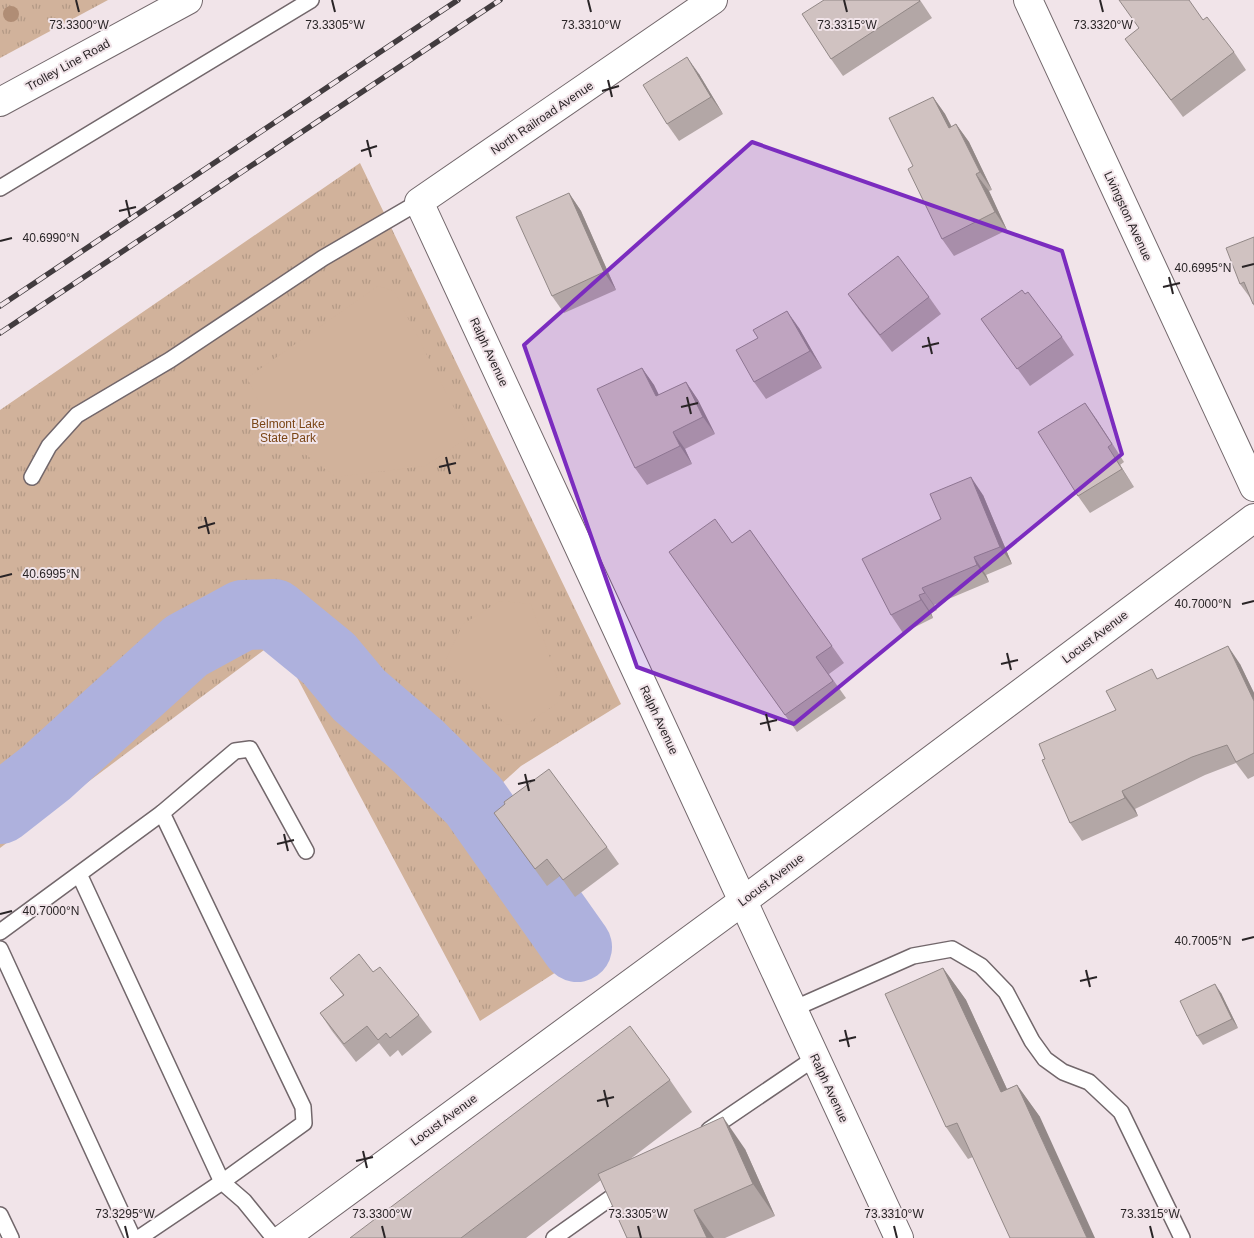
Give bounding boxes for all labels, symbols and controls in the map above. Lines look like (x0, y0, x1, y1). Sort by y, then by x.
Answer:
text: 73.3300°W (49, 18, 109, 32)
text: 73.3305°W (305, 18, 365, 32)
text: 73.3310°W (561, 18, 621, 32)
text: 73.3315°W (817, 18, 877, 32)
text: 73.3320°W (1073, 18, 1133, 32)
street label: Trolley Line Road (24, 36, 112, 94)
street label: North Railroad Avenue (488, 78, 596, 158)
street label: Livingston Avenue (1101, 169, 1155, 263)
text: 40.6990°N (23, 231, 79, 245)
text: 40.6995°N (1175, 261, 1231, 275)
street label: Ralph Avenue (467, 315, 511, 389)
park label: Belmont Lake State Park (251, 417, 325, 445)
text: 40.6995°N (23, 567, 79, 581)
text: 40.7000°N (1175, 597, 1231, 611)
street label: Locust Avenue (1059, 608, 1131, 666)
street label: Ralph Avenue (637, 683, 681, 757)
street label: Locust Avenue (735, 851, 807, 909)
text: 40.7000°N (23, 904, 79, 918)
text: 40.7005°N (1175, 934, 1231, 948)
street label: Ralph Avenue (807, 1051, 851, 1125)
street label: Locust Avenue (408, 1091, 480, 1149)
text: 73.3295°W (95, 1207, 155, 1221)
text: 73.3300°W (352, 1207, 412, 1221)
text: 73.3305°W (608, 1207, 668, 1221)
text: 73.3310°W (864, 1207, 924, 1221)
text: 73.3315°W (1120, 1207, 1180, 1221)

